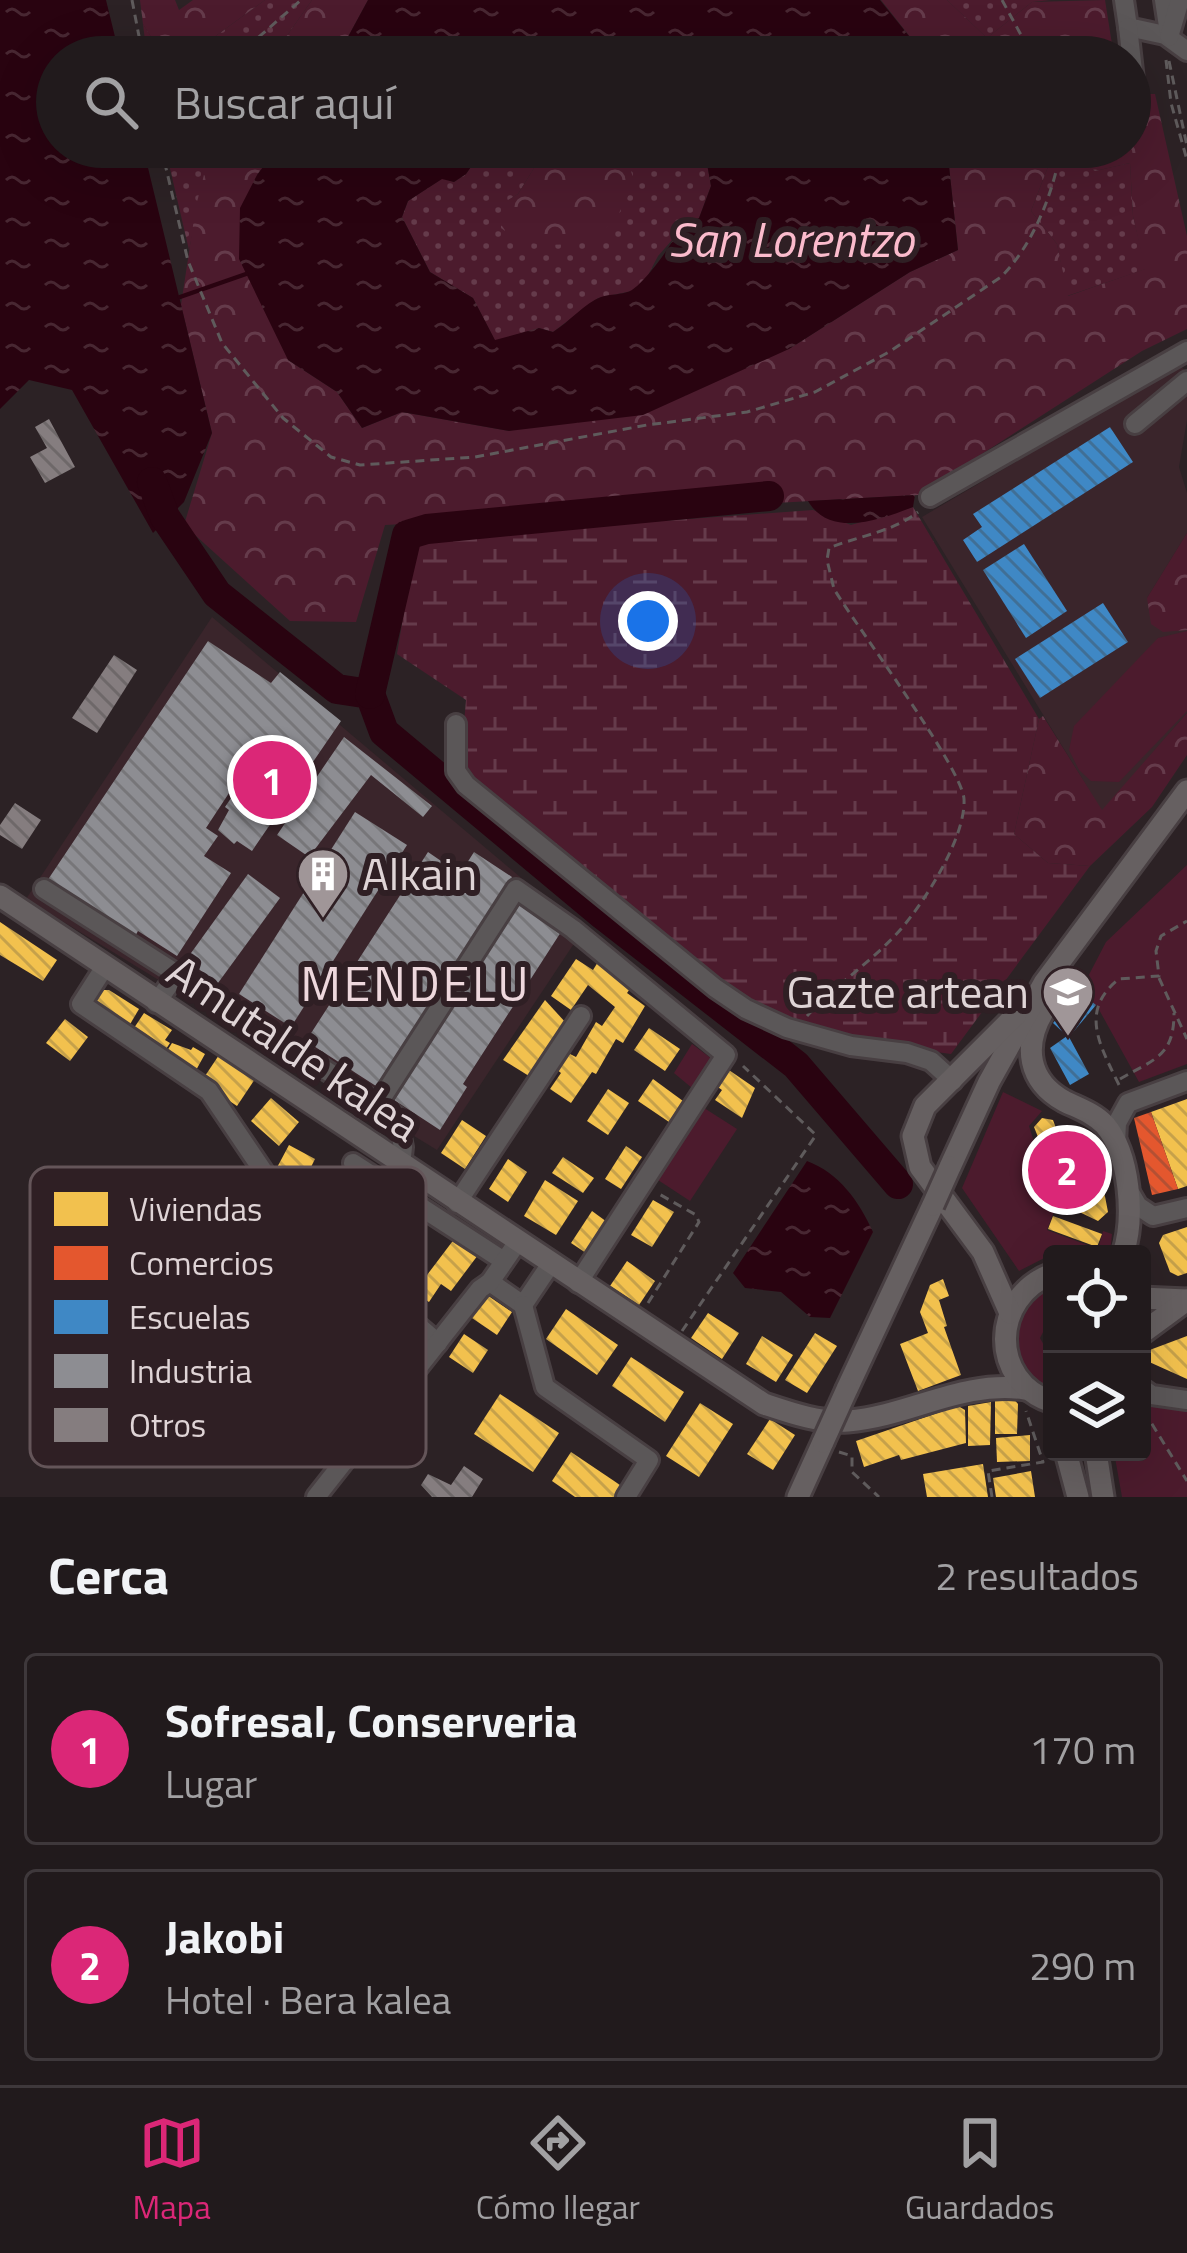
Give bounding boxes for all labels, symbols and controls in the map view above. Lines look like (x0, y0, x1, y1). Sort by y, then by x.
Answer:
search box (36, 36, 1151, 168)
text: Buscar aquí (174, 68, 394, 136)
icon: search (78, 69, 144, 135)
water label: San Lorentzo (668, 203, 915, 276)
your location (618, 591, 678, 651)
pin: 1 (233, 735, 311, 825)
place label: Alkain (362, 839, 477, 907)
building icon: Alkain (295, 846, 351, 920)
street label: Amutalde kalea (154, 937, 435, 1157)
district label: MENDELU (300, 947, 532, 1020)
place label: Gazte artean (786, 957, 1029, 1025)
school or university icon: Gazte artean (1040, 964, 1096, 1038)
pin: 2 (1028, 1125, 1106, 1215)
legend (30, 1167, 426, 1467)
text: Viviendas (129, 1184, 262, 1234)
text: Comercios (129, 1238, 274, 1288)
map controls (1043, 1245, 1151, 1461)
button: locate (1043, 1245, 1151, 1353)
text: Escuelas (129, 1292, 251, 1342)
text: Industria (129, 1346, 252, 1396)
button: layers (1043, 1353, 1151, 1461)
text: Otros (129, 1400, 206, 1450)
text: Cerca (48, 1536, 169, 1614)
text: 2 resultados (935, 1546, 1139, 1605)
text: Sofresal, Conserveria (165, 1686, 578, 1754)
text: 1 (79, 1720, 101, 1779)
text: 170 m (1029, 1720, 1136, 1779)
text: Lugar (165, 1754, 257, 1813)
text: Jakobi (165, 1902, 284, 1970)
text: 2 (79, 1936, 101, 1995)
text: 290 m (1029, 1936, 1136, 1995)
text: Hotel · Bera kalea (165, 1970, 451, 2029)
tab: Mapa (133, 2110, 211, 2232)
tab: Cómo llegar (476, 2110, 640, 2232)
tab: Guardados (905, 2110, 1054, 2232)

